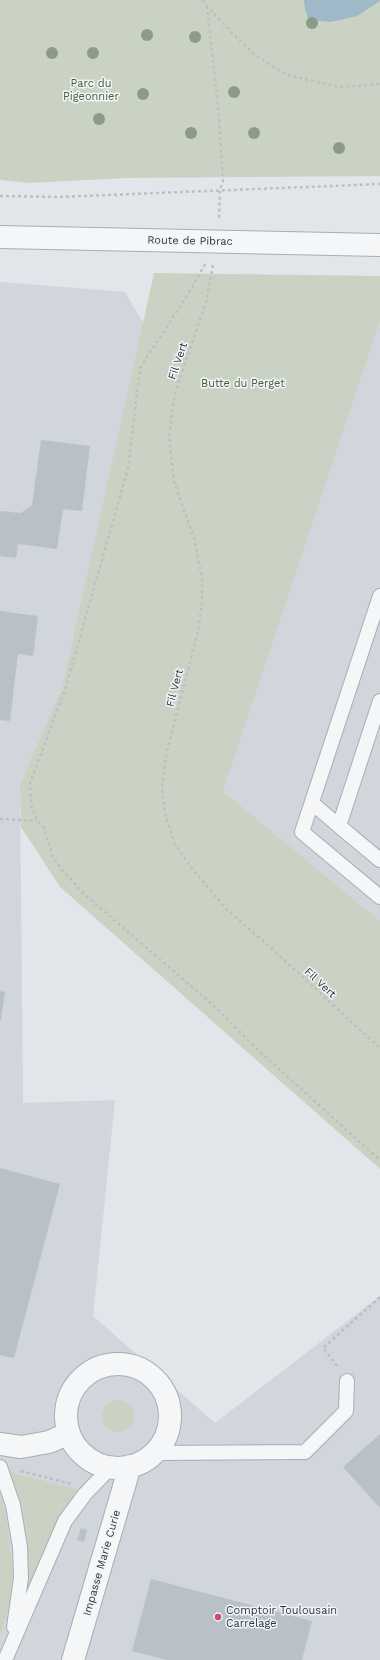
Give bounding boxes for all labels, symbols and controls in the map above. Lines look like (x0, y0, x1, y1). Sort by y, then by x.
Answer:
park label: Parc du Pigeonnier (63, 77, 119, 103)
street label: Route de Pibrac (147, 234, 233, 248)
street label: Fil Vert (165, 341, 191, 381)
park label: Butte du Perget (201, 377, 285, 391)
street label: Fil Vert (164, 668, 186, 708)
street label: Fil Vert (301, 965, 339, 1001)
street label: Impasse Marie Curie (81, 1508, 123, 1618)
place label: Comptoir Toulousain Carrelage (226, 1604, 337, 1630)
marker: Comptoir Toulousain Carrelage (213, 1612, 223, 1622)

